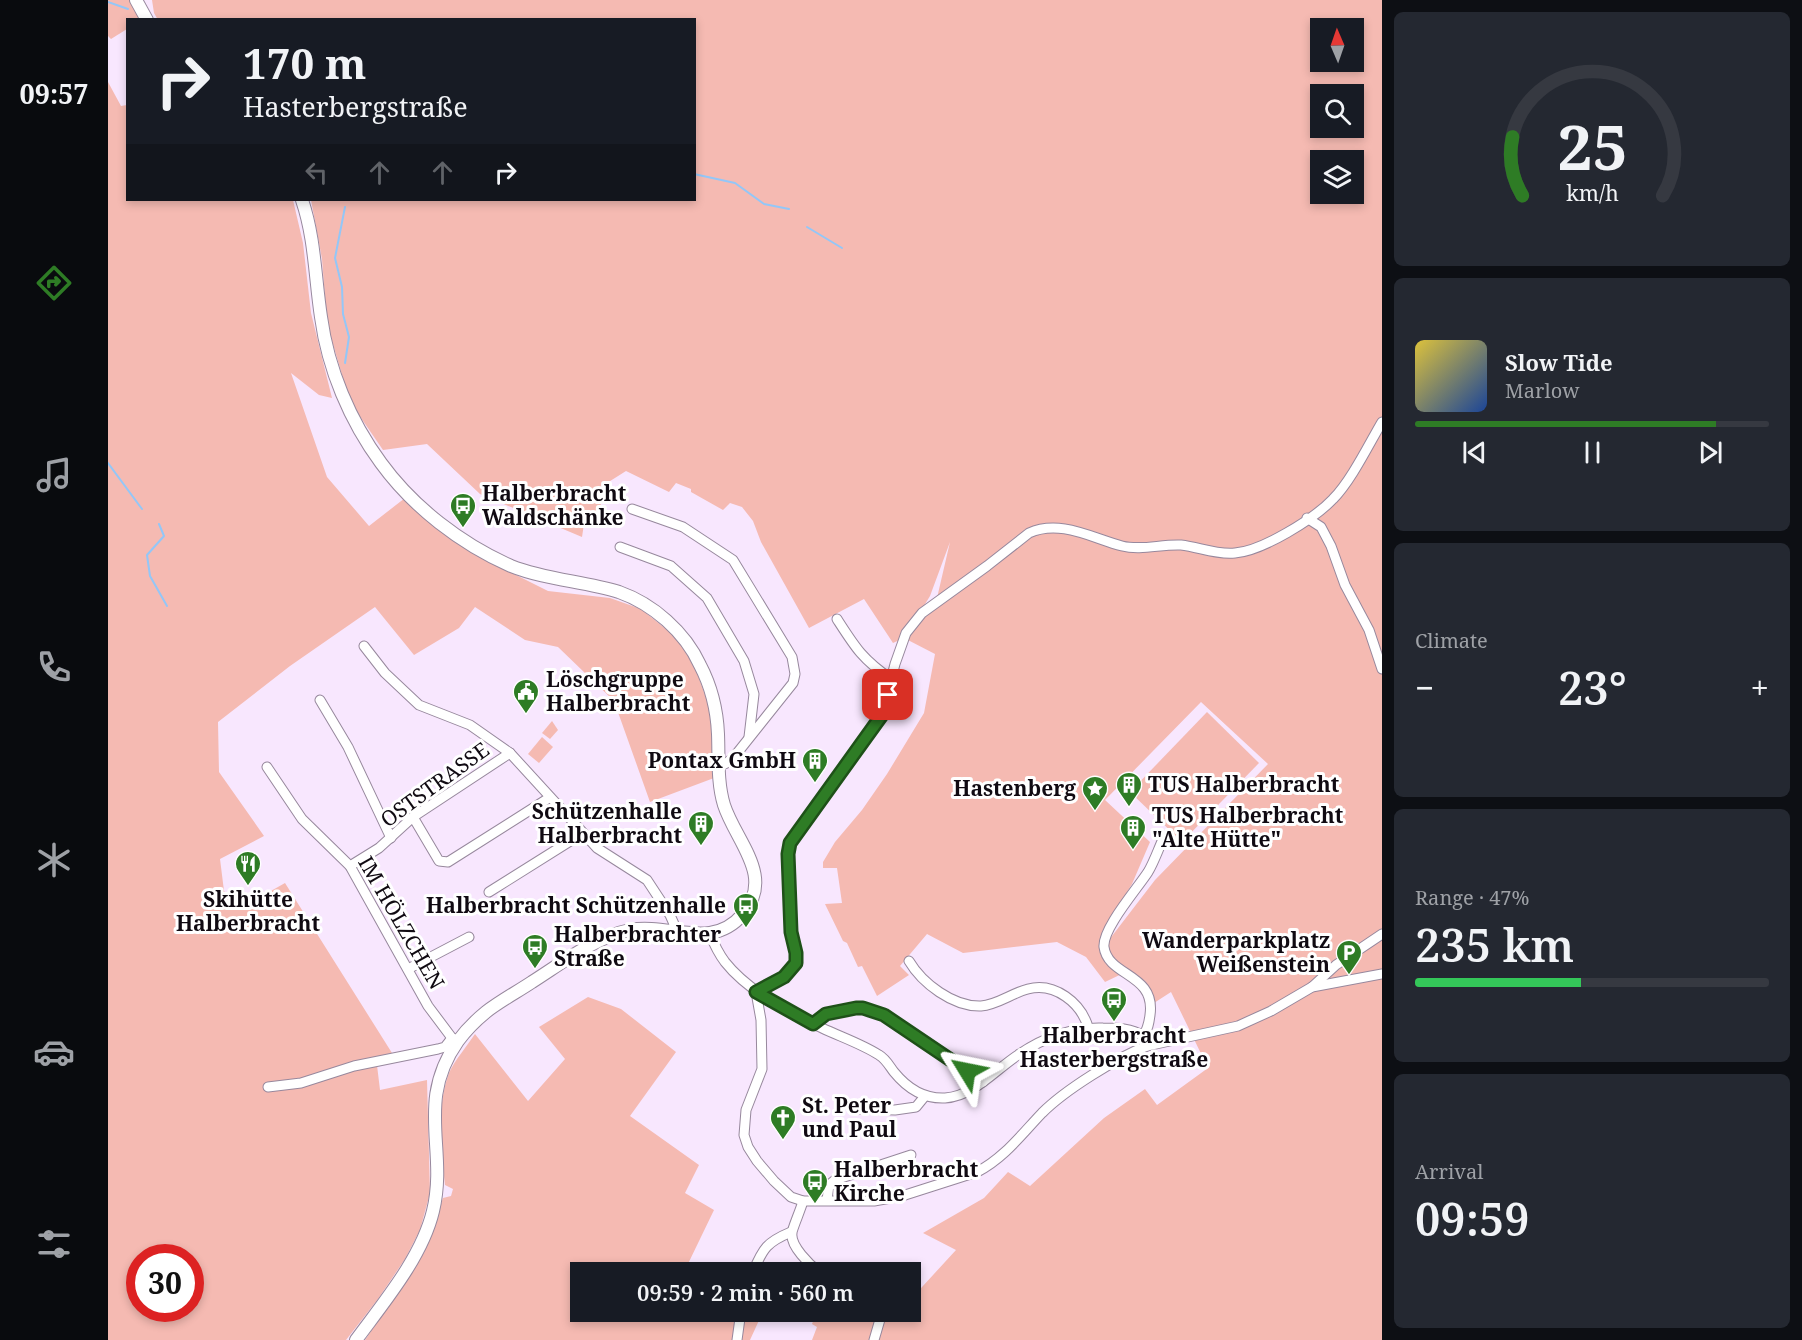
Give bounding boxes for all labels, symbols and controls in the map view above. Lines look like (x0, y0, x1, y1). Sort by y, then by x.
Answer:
north arrow (1310, 18, 1364, 72)
map controls (1310, 18, 1364, 204)
text: 170 m (243, 34, 367, 91)
icon: right (144, 42, 222, 120)
text: 09:57 (19, 75, 89, 112)
button: search (1310, 84, 1364, 138)
text: Hasterbergstraße (243, 88, 468, 125)
text: 25 (1557, 103, 1627, 188)
button: layers (1310, 150, 1364, 204)
icon: left (300, 156, 333, 189)
icon: ahead (363, 156, 396, 189)
icon: ahead (426, 156, 459, 189)
icon: right (489, 156, 522, 189)
text: km/h (1566, 178, 1619, 207)
icon: directions (33, 262, 75, 304)
text: Slow Tide (1505, 347, 1613, 377)
text: Marlow (1505, 377, 1579, 404)
icon: previous (1458, 436, 1491, 469)
icon: pause (1576, 436, 1609, 469)
icon: next (1694, 436, 1727, 469)
icon: music (33, 454, 75, 496)
place label: Halberbracht Waldschänke (482, 479, 627, 531)
bus stop icon: Halberbracht Waldschänke (448, 491, 478, 529)
text: Climate (1415, 627, 1488, 654)
icon: phone (33, 646, 75, 688)
text: 23° (1558, 657, 1627, 718)
place label: Löschgruppe Halberbracht (546, 665, 691, 717)
text: − (1415, 665, 1434, 710)
text: + (1751, 665, 1769, 710)
pin (862, 669, 913, 720)
public building icon: Löschgruppe Halberbracht (511, 677, 541, 715)
icon: arrive (871, 678, 904, 711)
street label: OSTSTRASSE (374, 735, 494, 833)
place label: Pontax GmbH (648, 746, 796, 774)
building icon: Pontax GmbH (800, 746, 830, 784)
building icon: TUS Halberbracht (1114, 770, 1144, 808)
place label: TUS Halberbracht (1148, 770, 1340, 798)
place label: Hastenberg (953, 774, 1076, 802)
place icon: Hastenberg (1080, 774, 1110, 812)
place label: Schützenhalle Halberbracht (532, 797, 682, 849)
place label: TUS Halberbracht "Alte Hütte" (1152, 801, 1344, 853)
building icon: Schützenhalle Halberbracht (686, 809, 716, 847)
building icon: TUS Halberbracht "Alte Hütte" (1118, 813, 1148, 851)
icon: climate (33, 839, 75, 881)
restaurant icon: Skihütte Halberbracht (233, 849, 263, 887)
street label: IM HÖLZCHEN (352, 851, 451, 994)
text: Range · 47% (1415, 884, 1529, 911)
place label: Skihütte Halberbracht (176, 885, 321, 937)
place label: Halberbracht Schützenhalle (426, 891, 726, 919)
bus stop icon: Halberbracht Schützenhalle (731, 891, 761, 929)
text: 235 km (1415, 914, 1574, 975)
place label: Halberbrachter Straße (554, 920, 721, 972)
place label: Wanderparkplatz Weißenstein (1142, 926, 1330, 978)
bus stop icon: Halberbrachter Straße (520, 932, 550, 970)
parking icon: Wanderparkplatz Weißenstein (1334, 938, 1364, 976)
bus stop icon: Halberbracht Hasterbergstraße (1099, 985, 1129, 1023)
place label: Halberbracht Hasterbergstraße (1020, 1021, 1208, 1073)
icon: car (33, 1031, 75, 1073)
position arrow (935, 1039, 999, 1103)
place label: St. Peter und Paul (802, 1091, 897, 1143)
church icon: St. Peter und Paul (768, 1103, 798, 1141)
place label: Halberbracht Kirche (834, 1155, 979, 1207)
text: Arrival (1415, 1158, 1483, 1185)
bus stop icon: Halberbracht Kirche (800, 1167, 830, 1205)
text: 09:59 (1415, 1188, 1530, 1249)
icon: filters (33, 1223, 75, 1265)
speed limit sign: 30 (126, 1244, 204, 1322)
text: 09:59 · 2 min · 560 m (637, 1277, 854, 1307)

